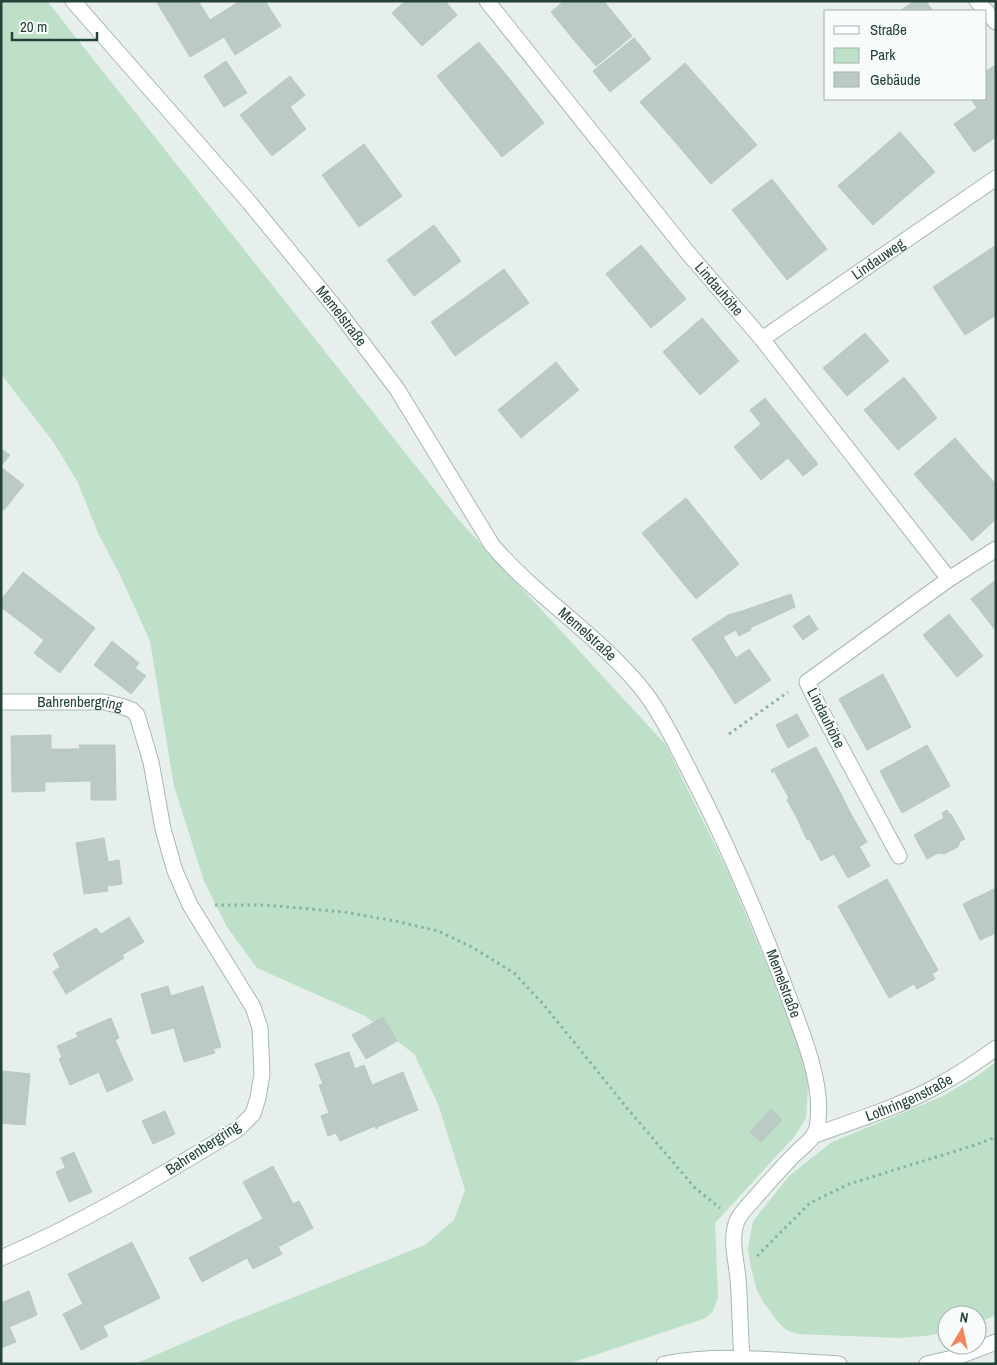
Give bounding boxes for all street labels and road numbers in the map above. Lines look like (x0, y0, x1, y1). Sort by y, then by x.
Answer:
street label: Lindauweg (847, 233, 909, 284)
street label: Lindauhöhe (690, 257, 749, 320)
street label: Memelstraße (311, 281, 372, 351)
street label: Memelstraße (554, 602, 622, 666)
street label: Lindauhöhe (802, 684, 851, 752)
street label: Bahrenbergring (37, 691, 125, 716)
street label: Memelstraße (761, 946, 807, 1021)
street label: Lothringenstraße (862, 1068, 956, 1126)
street label: Bahrenbergring (161, 1115, 244, 1180)

